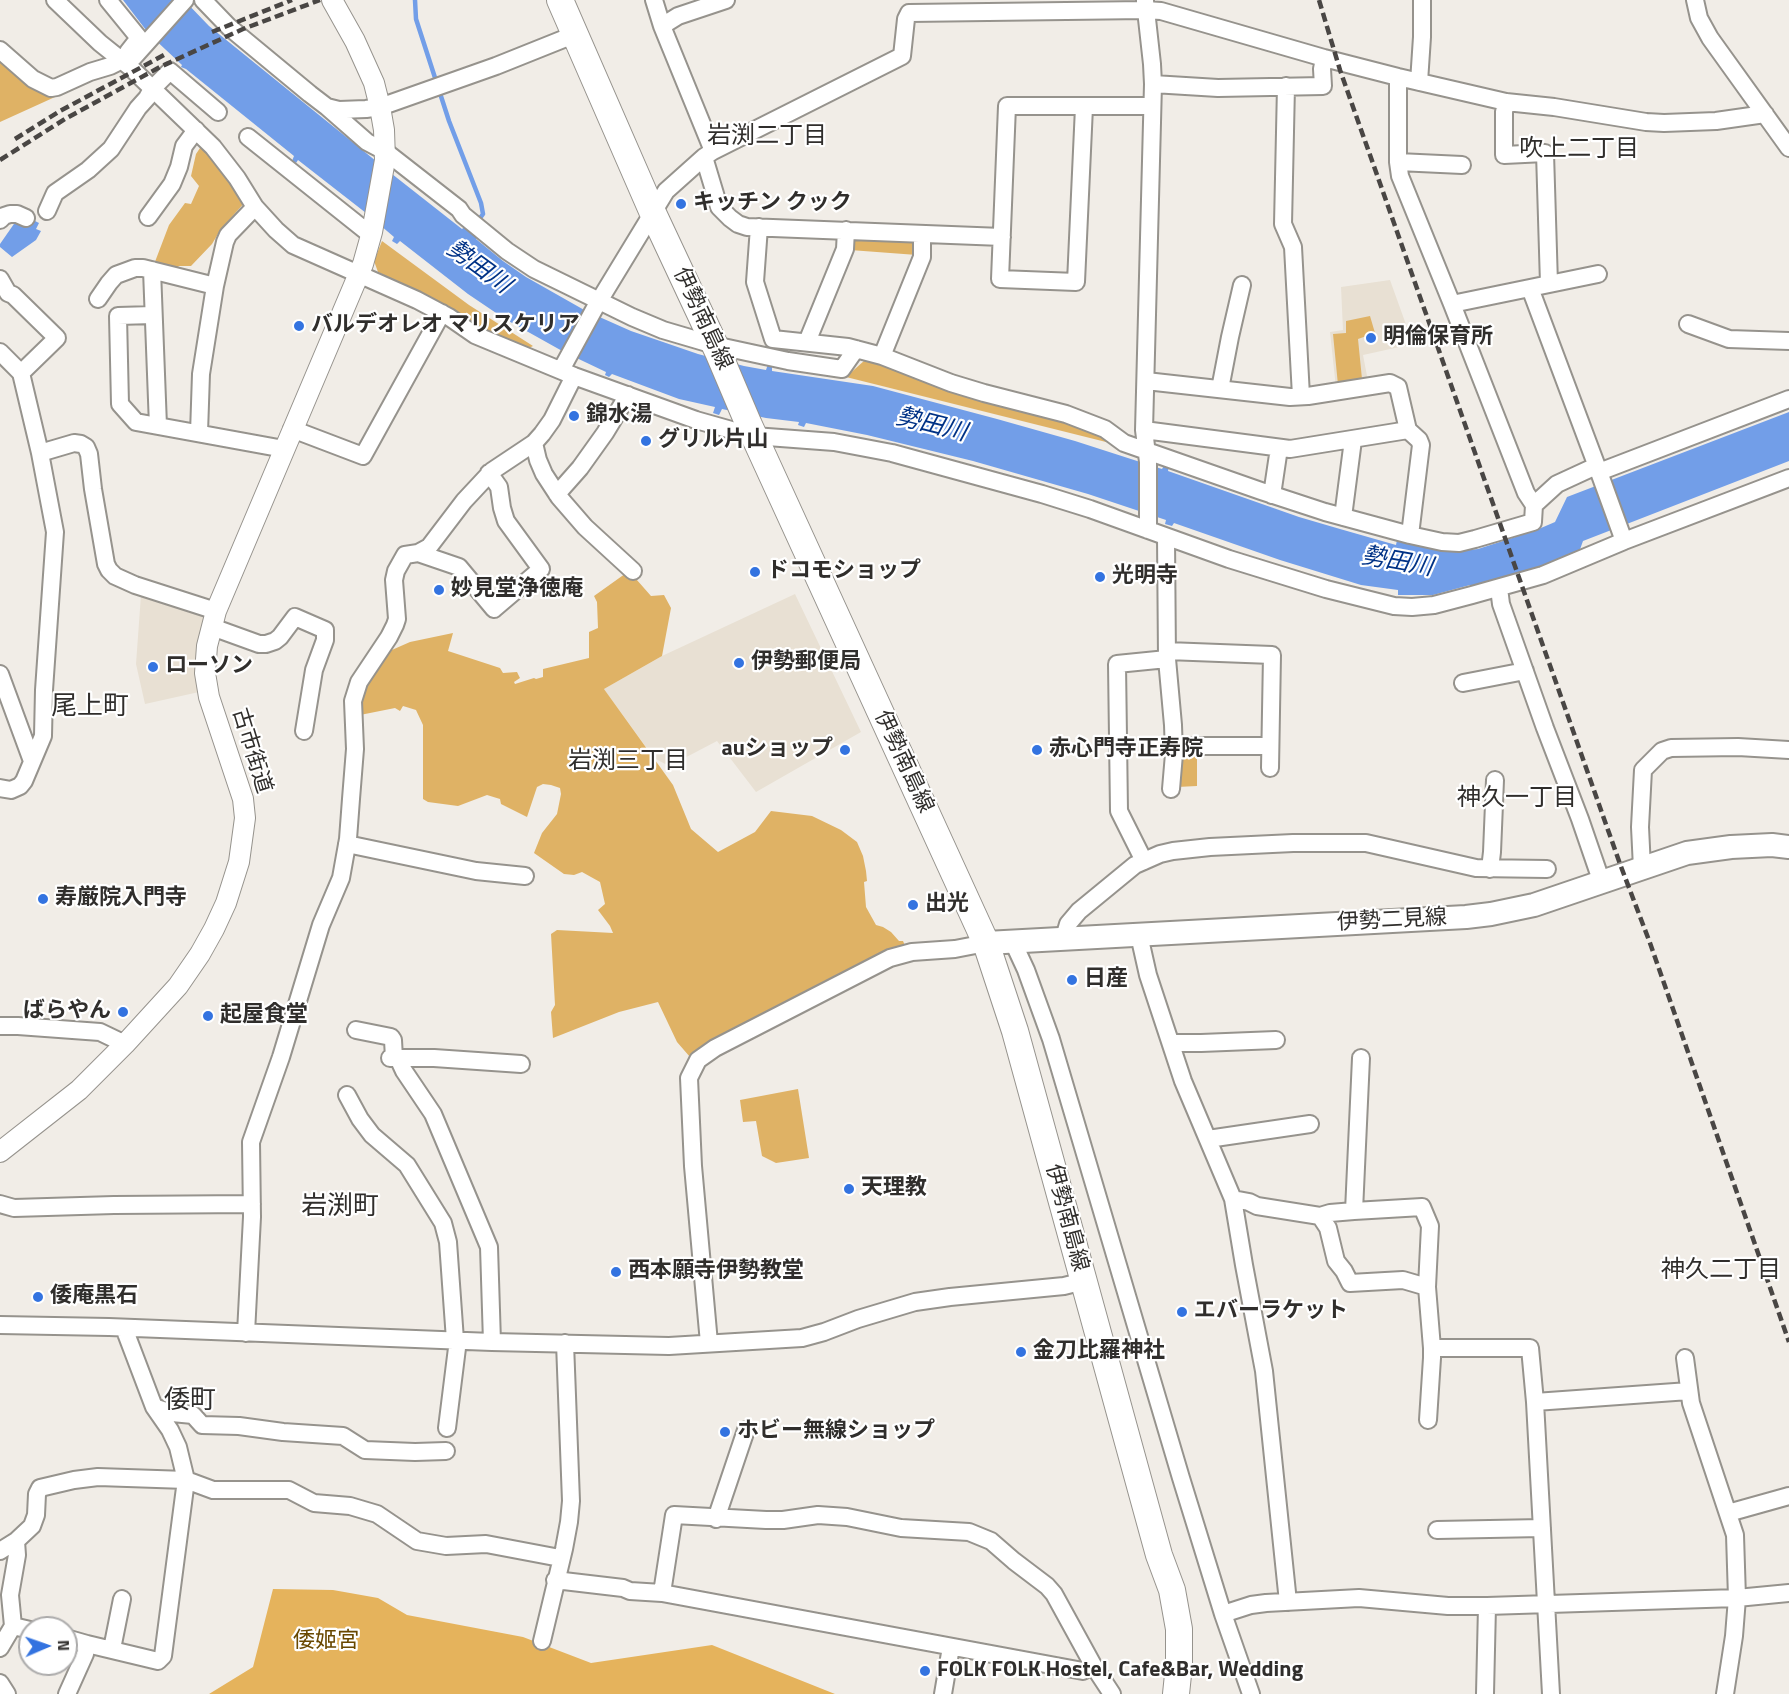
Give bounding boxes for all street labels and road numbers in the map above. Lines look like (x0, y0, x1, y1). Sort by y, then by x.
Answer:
street label: 伊勢南島線 (667, 264, 737, 374)
street label: 古市街道 (226, 705, 276, 797)
street label: 伊勢南島線 (868, 707, 938, 817)
street label: 伊勢二見線 (1336, 905, 1448, 937)
street label: 伊勢南島線 (1039, 1161, 1093, 1275)

